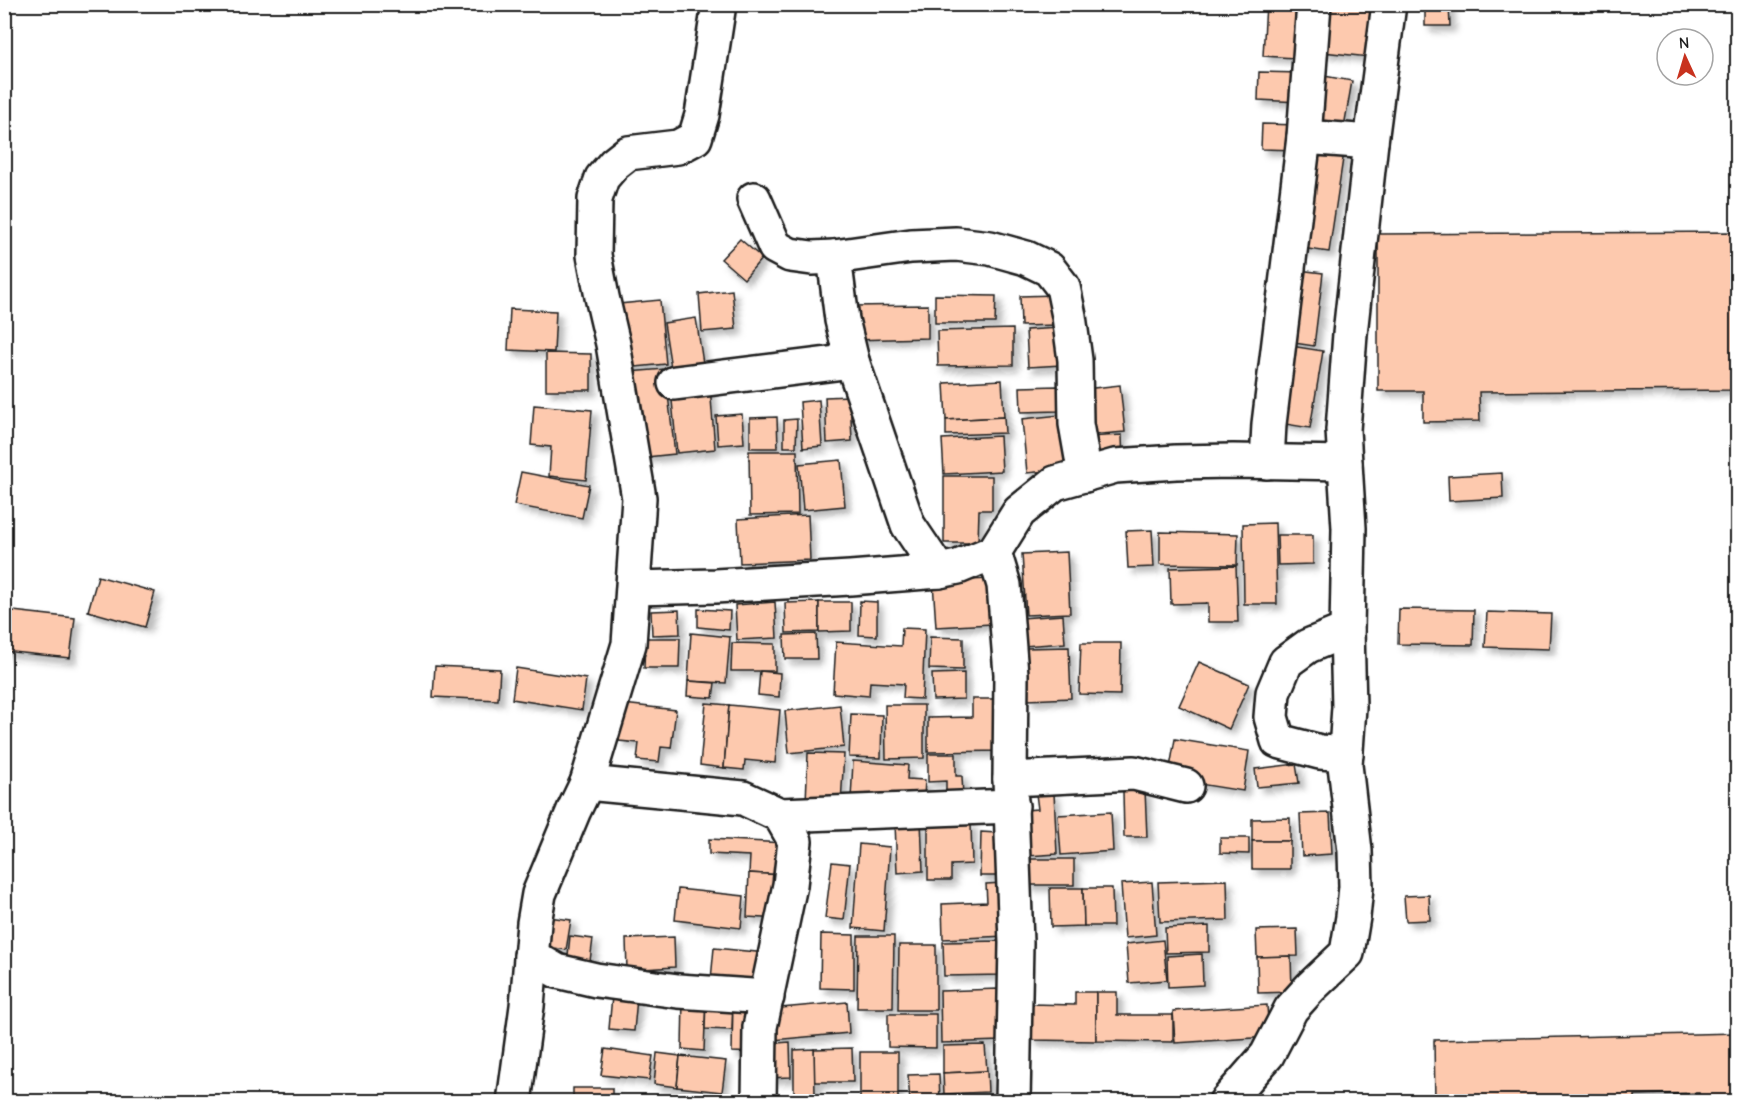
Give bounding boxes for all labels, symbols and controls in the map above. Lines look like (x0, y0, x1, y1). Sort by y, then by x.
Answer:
north arrow (1655, 27, 1715, 87)
text: N (1678, 34, 1690, 52)

